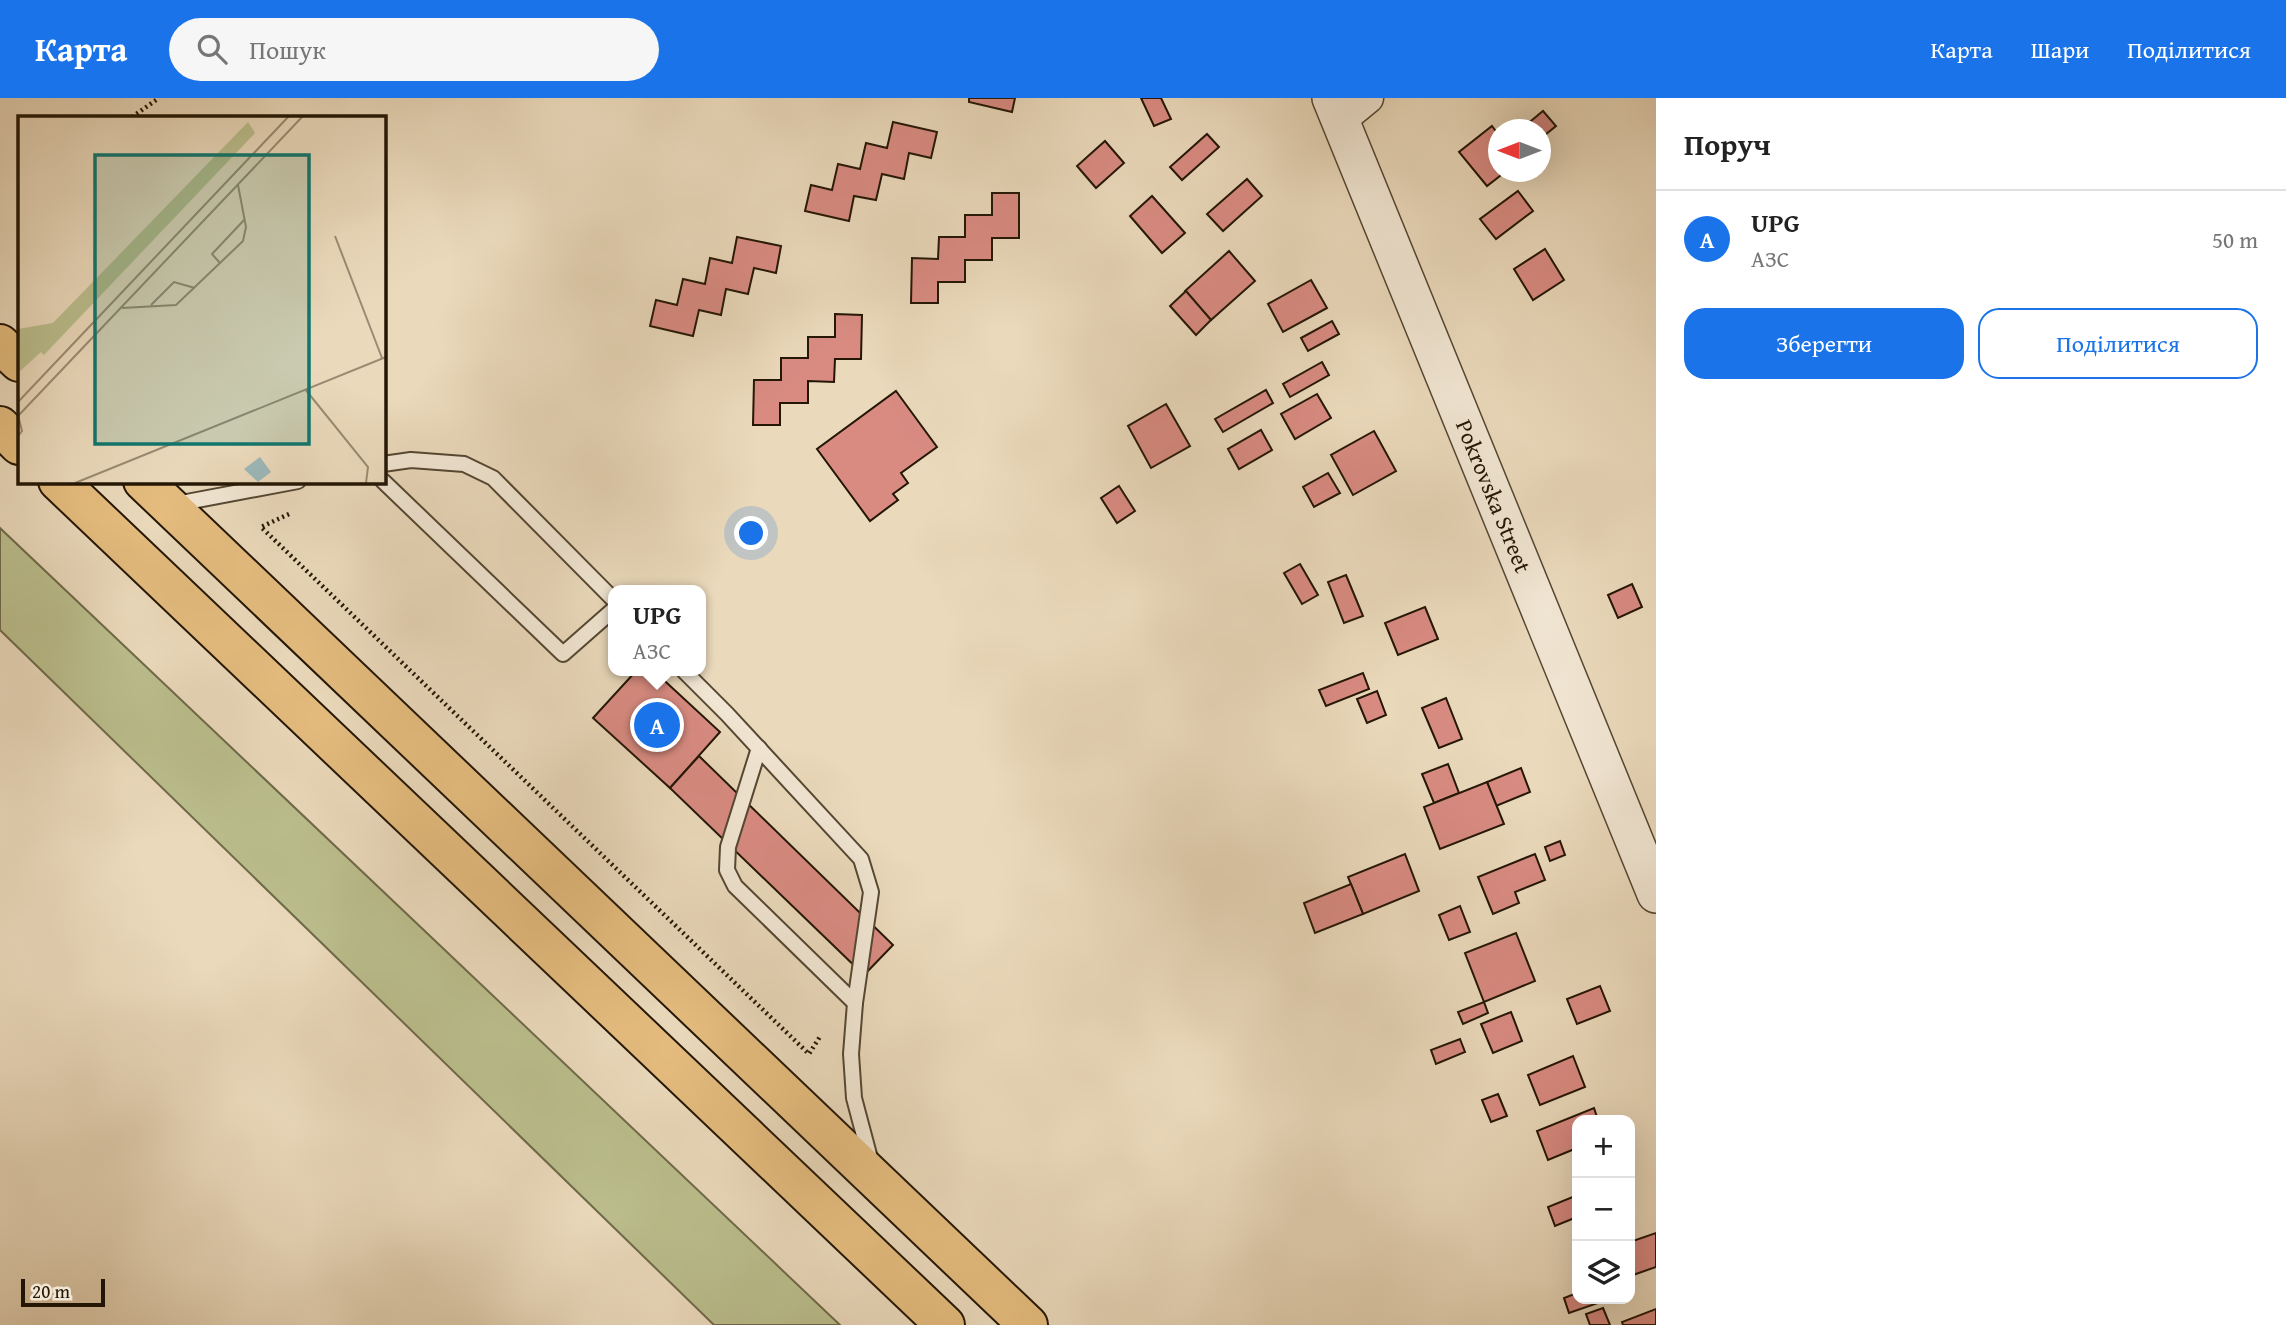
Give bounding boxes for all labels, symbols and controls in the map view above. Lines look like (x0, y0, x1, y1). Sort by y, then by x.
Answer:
search box (169, 18, 659, 81)
text: Карта (35, 25, 127, 73)
icon: search (193, 30, 231, 68)
text: Пошук (249, 30, 326, 69)
text: Карта (1930, 32, 1993, 67)
text: Шари (2031, 32, 2089, 67)
text: Поділитися (2127, 32, 2251, 67)
inset map (18, 116, 385, 483)
north arrow (1488, 119, 1551, 182)
text: Поруч (1684, 122, 1771, 166)
text: UPG (1751, 203, 1799, 242)
text: A (1700, 223, 1714, 256)
text: 50 m (2212, 223, 2258, 256)
text: АЗС (1751, 242, 1789, 275)
button: Зберегти (1684, 308, 1964, 379)
button: Поділитися (1978, 308, 2258, 379)
street label: Pokrovska Street (1448, 414, 1540, 577)
your location (734, 516, 768, 550)
popup (608, 585, 706, 676)
text: UPG (633, 595, 681, 634)
text: АЗС (633, 634, 671, 667)
pin: A (634, 699, 680, 751)
map controls (1572, 1115, 1635, 1304)
button: + (1572, 1115, 1635, 1178)
button: − (1572, 1178, 1635, 1241)
button: layers (1572, 1241, 1635, 1304)
scale bar (21, 1276, 105, 1308)
text: 20 m (32, 1277, 70, 1305)

